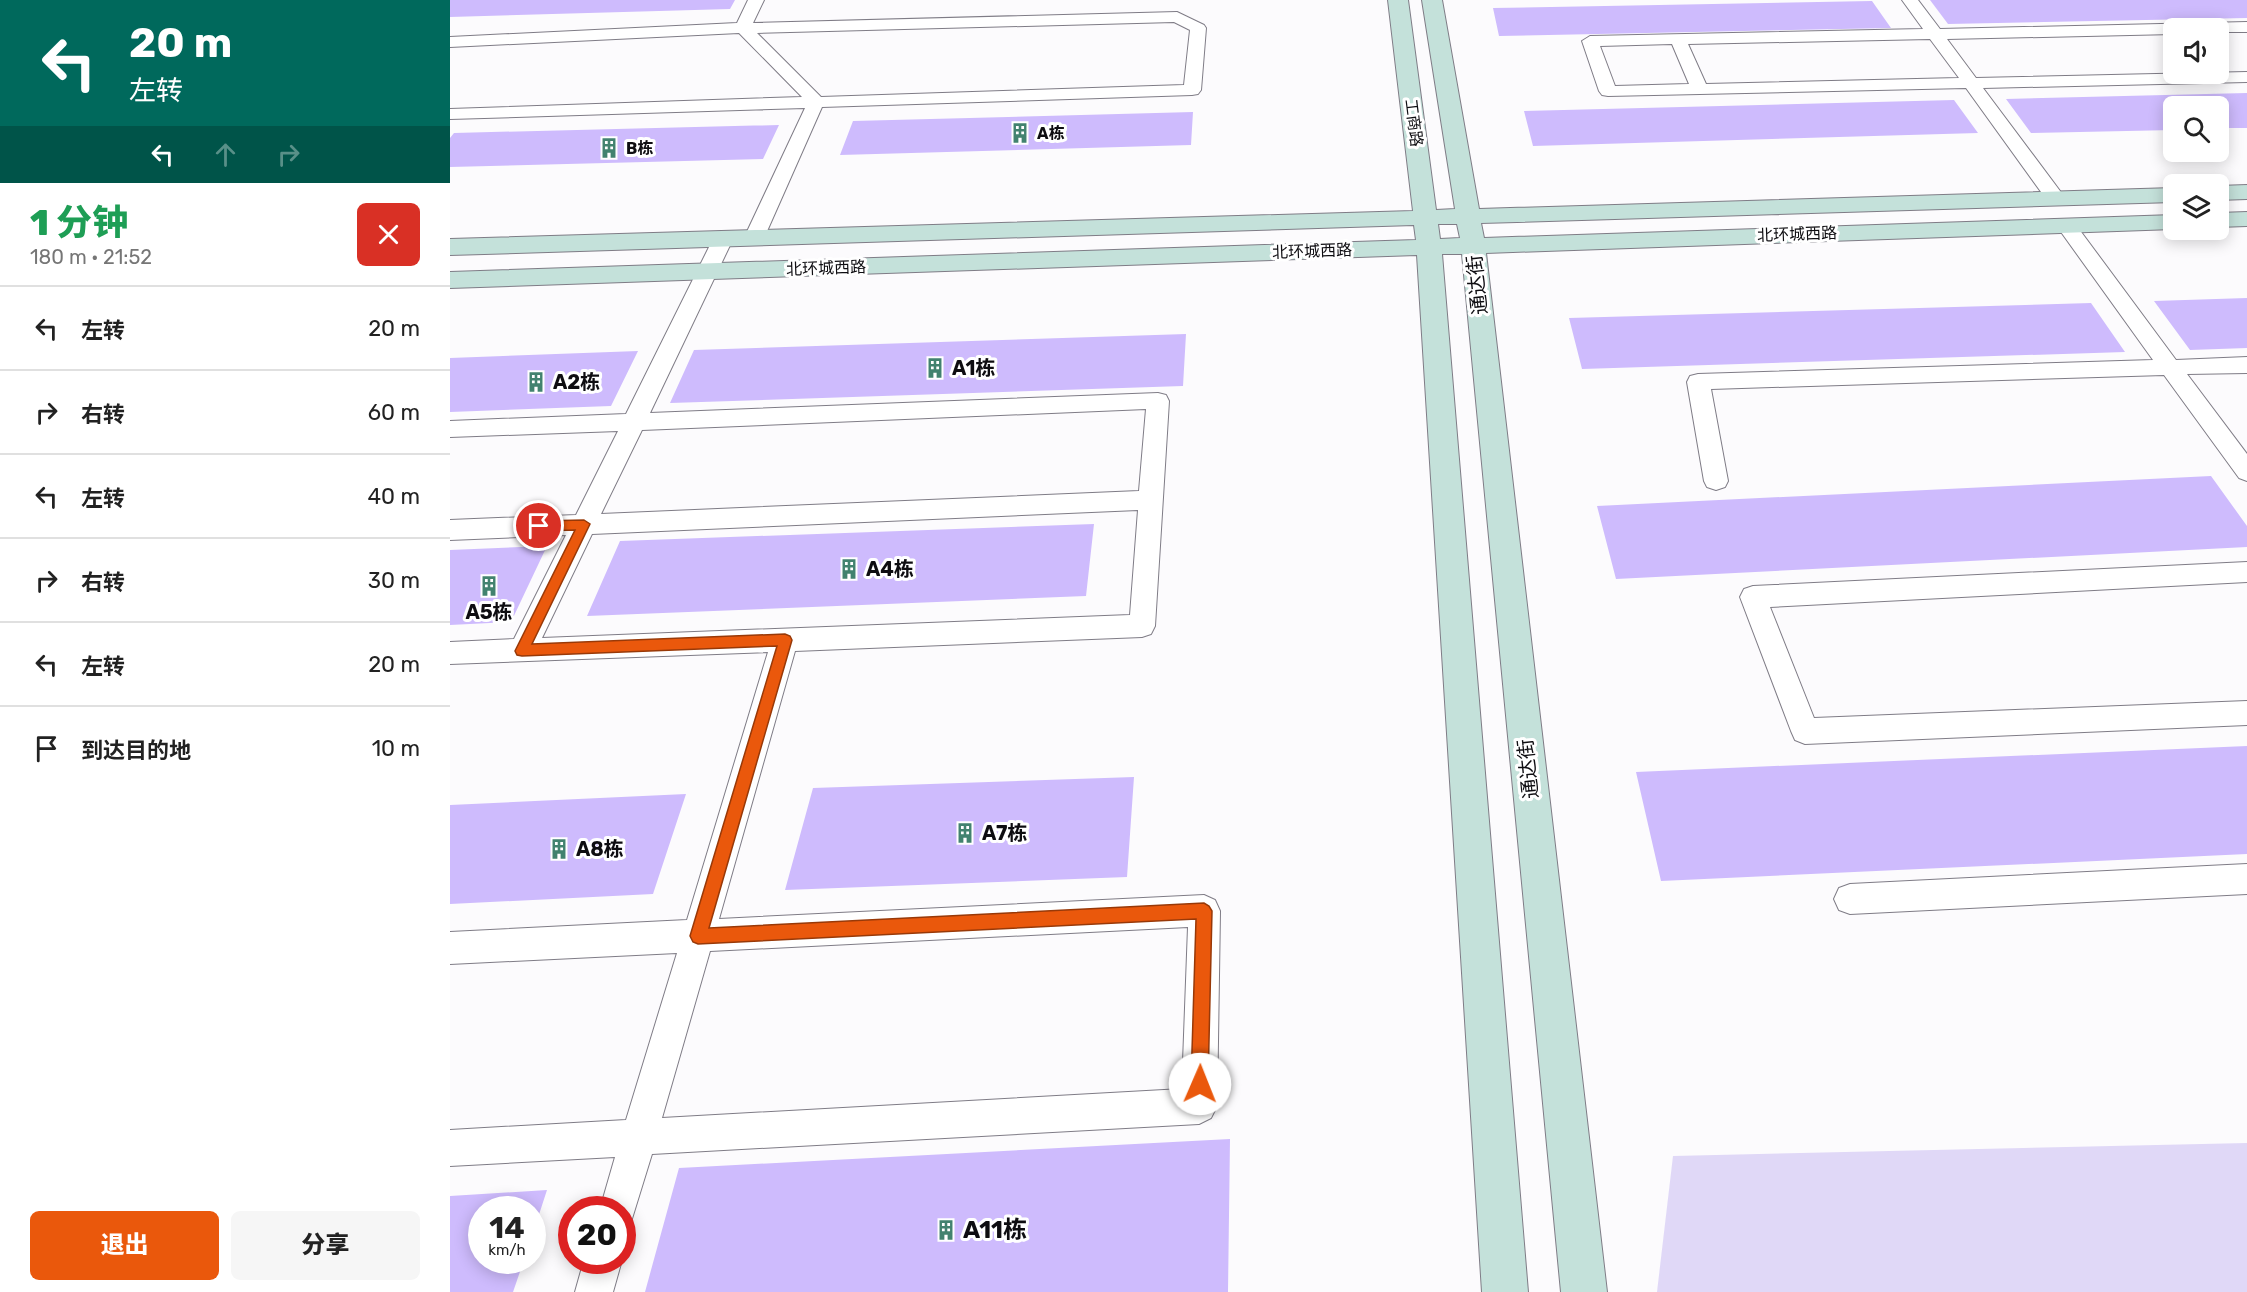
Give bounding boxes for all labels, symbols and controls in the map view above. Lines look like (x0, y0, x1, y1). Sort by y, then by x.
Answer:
text: 20 m (129, 18, 232, 68)
map controls (2163, 18, 2229, 240)
button: sound (2163, 18, 2229, 84)
icon: left (30, 24, 108, 102)
text: 左转 (129, 75, 183, 107)
button: search (2163, 96, 2229, 162)
street label: 工商路 (1402, 98, 1426, 148)
building icon: A栋 (1008, 121, 1032, 145)
place label: A栋 (1037, 124, 1064, 143)
building icon: B栋 (597, 136, 621, 160)
icon: left (146, 138, 179, 171)
icon: ahead (209, 138, 242, 171)
icon: right (272, 138, 305, 171)
place label: B栋 (626, 139, 653, 158)
button: layers (2163, 174, 2229, 240)
text: 1 分钟 (30, 201, 128, 244)
button: close (357, 203, 420, 266)
street label: 北环城西路 (1757, 223, 1837, 245)
street label: 北环城西路 (1272, 240, 1352, 262)
text: 180 m · 21:52 (30, 245, 152, 269)
street label: 通达街 (1462, 254, 1492, 316)
street label: 北环城西路 (786, 257, 866, 279)
icon: left (30, 312, 63, 345)
text: 20 m (368, 315, 420, 342)
text: 左转 (81, 317, 125, 344)
building icon: A1栋 (923, 356, 947, 380)
place label: A1栋 (952, 356, 995, 380)
building icon: A2栋 (524, 370, 548, 394)
place label: A2栋 (553, 370, 600, 394)
icon: right (30, 396, 63, 429)
text: 60 m (368, 399, 420, 426)
text: 右转 (81, 401, 125, 428)
icon: left (30, 480, 63, 513)
text: 40 m (367, 483, 420, 510)
text: 左转 (81, 485, 125, 512)
pin (513, 500, 564, 551)
icon: arrive (522, 509, 555, 542)
building icon: A4栋 (837, 557, 861, 581)
place label: A4栋 (866, 557, 914, 581)
icon: right (30, 564, 63, 597)
text: 30 m (368, 567, 420, 594)
text: 右转 (81, 569, 125, 596)
building icon: A5栋 (477, 574, 501, 598)
place label: A5栋 (465, 600, 513, 624)
icon: left (30, 648, 63, 681)
text: 20 m (368, 651, 420, 678)
text: 左转 (81, 653, 125, 680)
icon: arrive (30, 732, 63, 765)
text: 10 m (372, 735, 420, 762)
text: 到达目的地 (81, 737, 191, 764)
street label: 通达街 (1513, 738, 1543, 800)
building icon: A7栋 (953, 821, 977, 845)
place label: A7栋 (982, 821, 1027, 845)
building icon: A8栋 (547, 837, 571, 861)
place label: A8栋 (576, 837, 624, 861)
position arrow (1168, 1052, 1232, 1116)
speed limit sign: 20 (558, 1196, 636, 1274)
text: 14 (489, 1210, 525, 1246)
button: 退出 (30, 1211, 219, 1280)
button: 分享 (231, 1211, 420, 1280)
place label: A11栋 (963, 1216, 1027, 1244)
building icon: A11栋 (934, 1218, 958, 1242)
text: km/h (488, 1241, 526, 1259)

